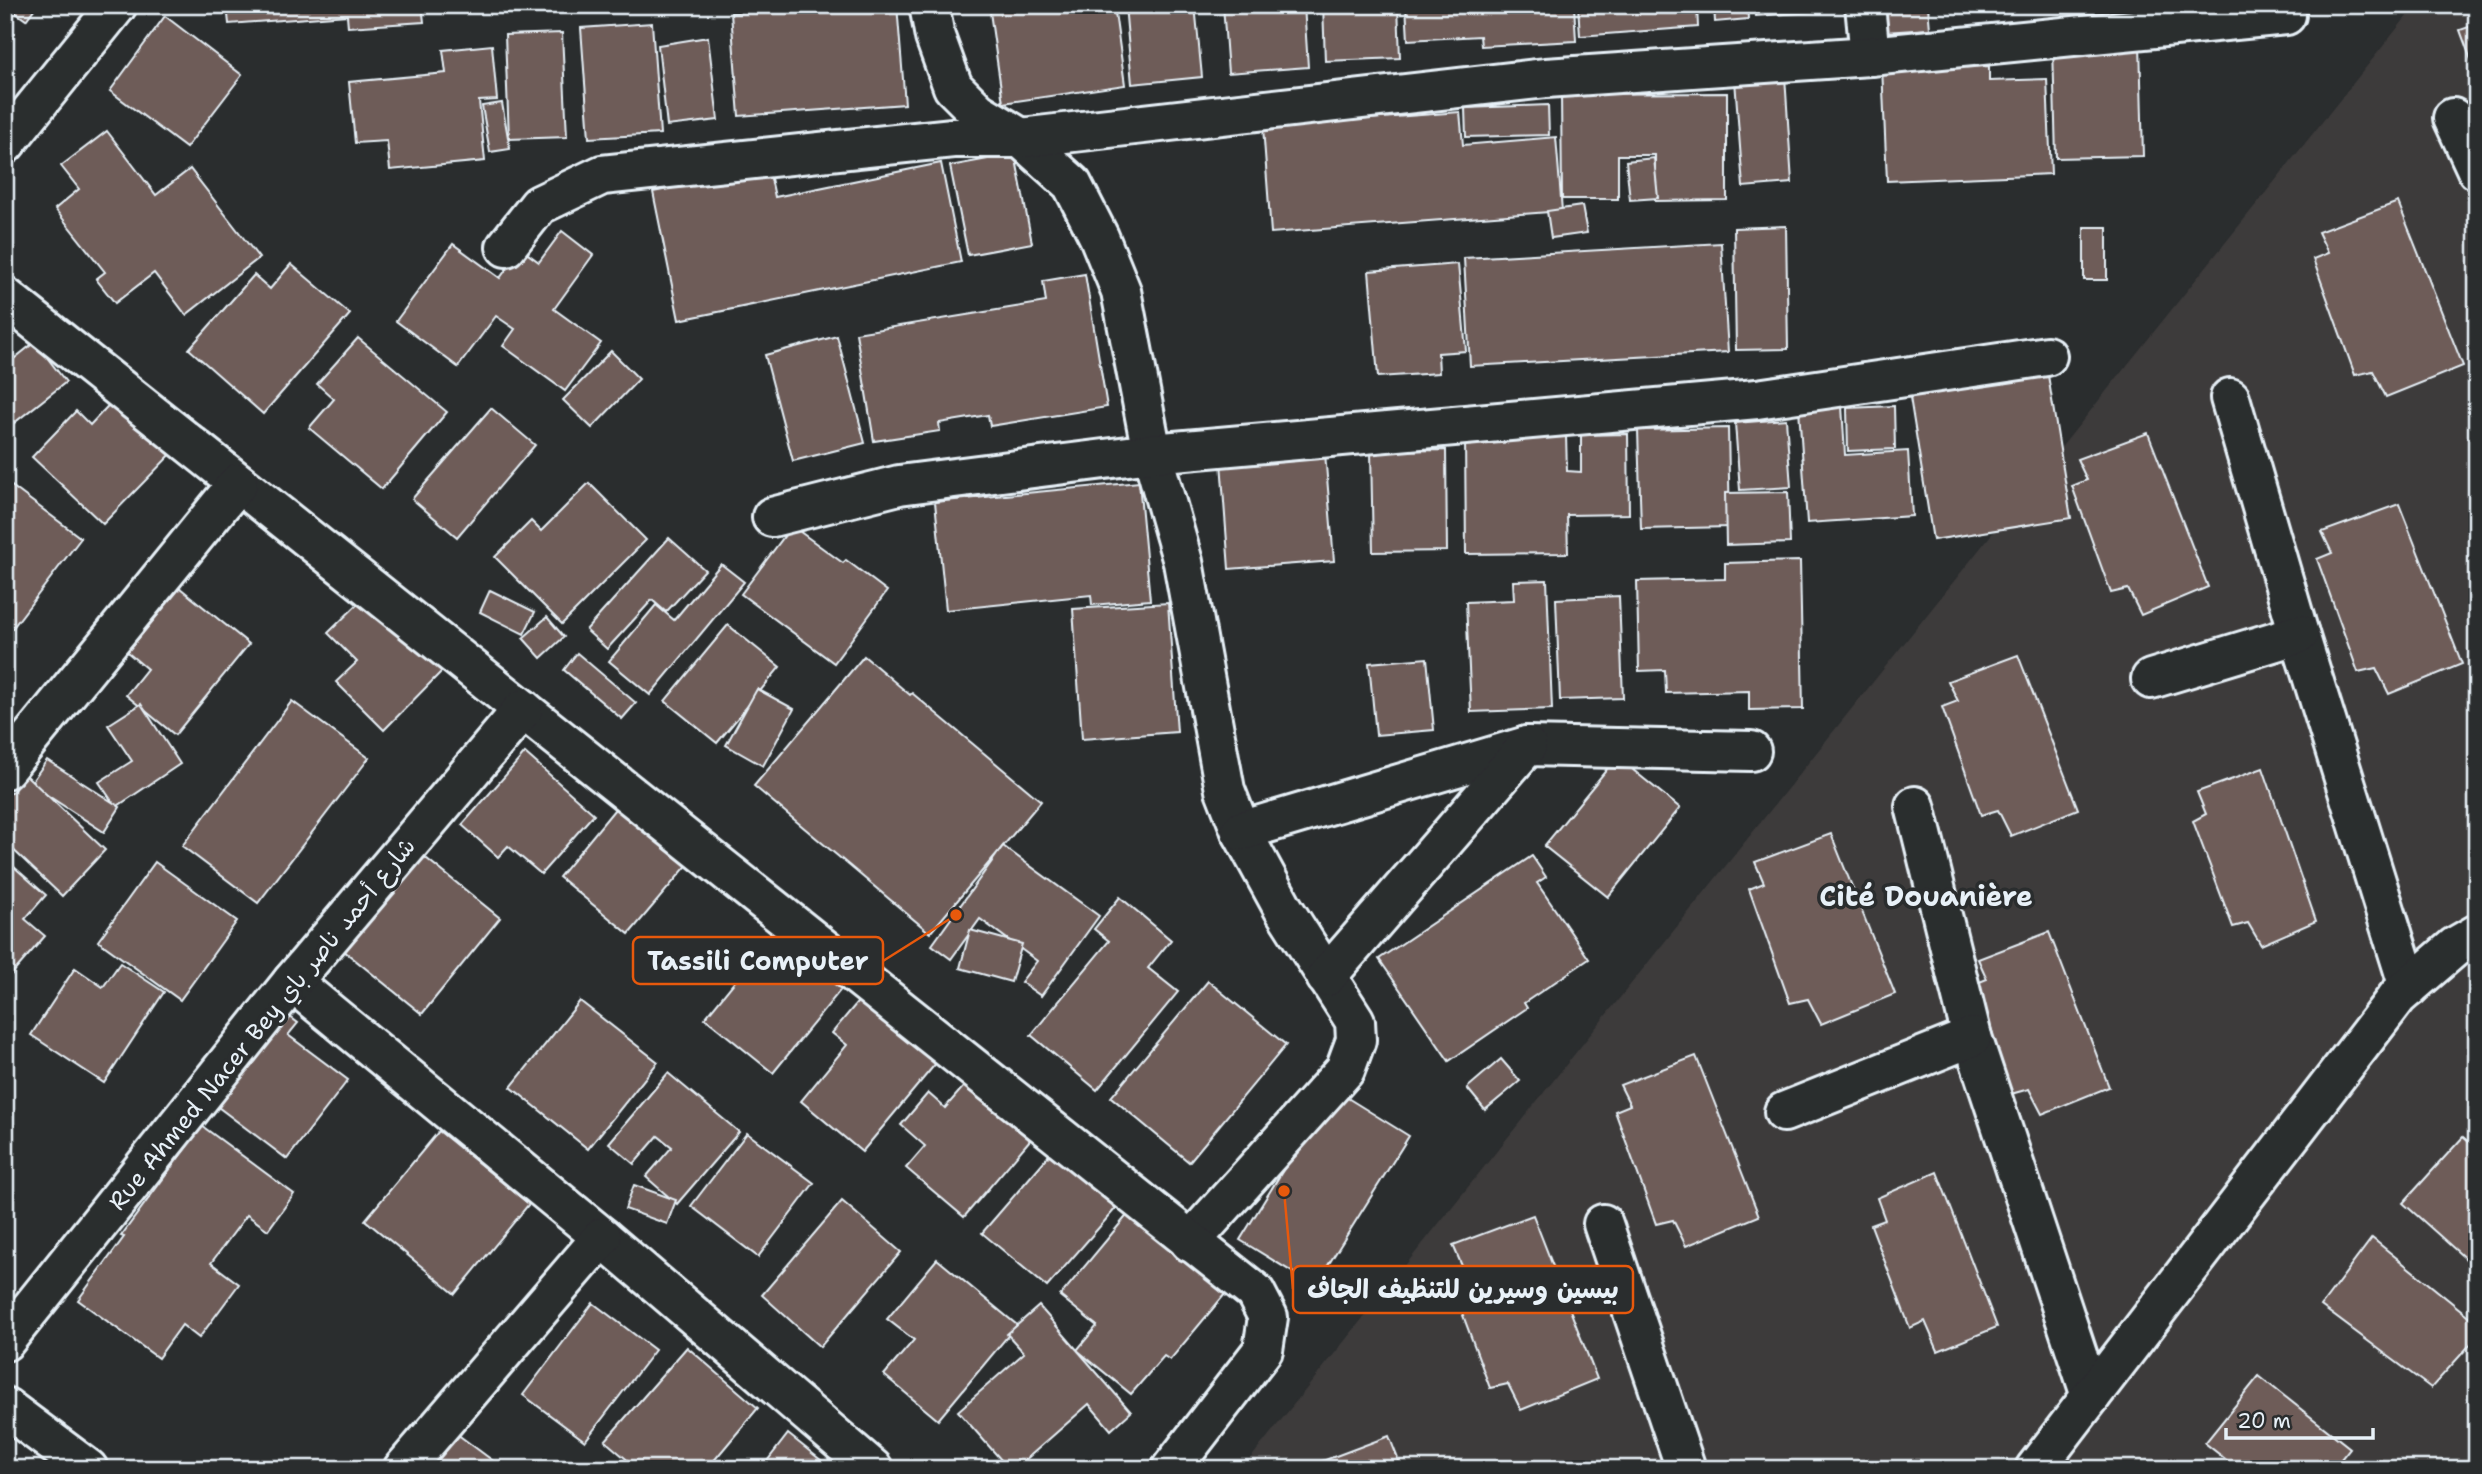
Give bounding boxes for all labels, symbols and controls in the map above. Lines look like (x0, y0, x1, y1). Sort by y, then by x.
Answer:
street label: Rue Ahmed Nacer Bey شارع أحمد ناصر باي (101, 831, 423, 1218)
district label: Cité Douanière (1819, 877, 2033, 915)
callout: Tassili Computer (633, 937, 883, 984)
text: Tassili Computer (647, 943, 869, 978)
callout: بيسين وسيرين للتنظيف الجاف (1293, 1266, 1633, 1313)
text: بيسين وسيرين للتنظيف الجاف (1307, 1271, 1619, 1306)
scale bar (2226, 1397, 2374, 1441)
text: 20 m (2237, 1407, 2291, 1435)

